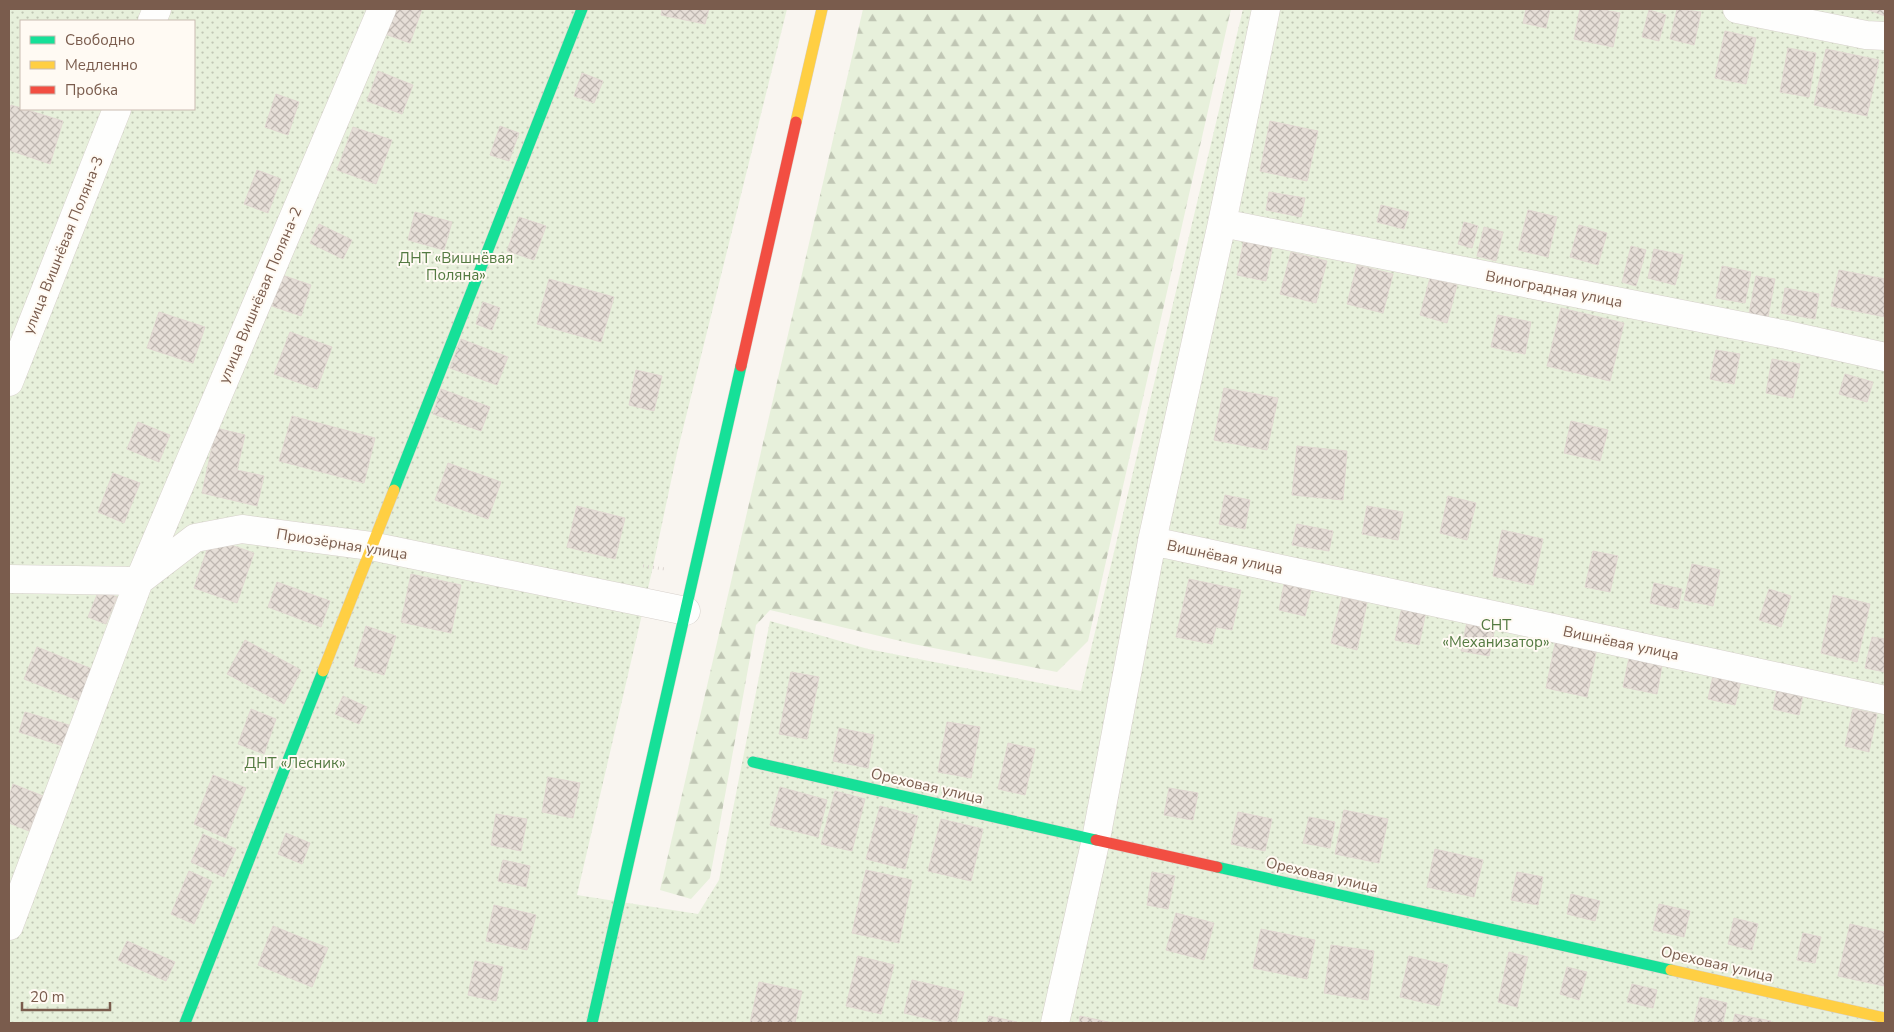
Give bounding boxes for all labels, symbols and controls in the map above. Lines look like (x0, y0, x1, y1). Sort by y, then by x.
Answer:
legend (20, 20, 195, 110)
text: Свободно (65, 30, 135, 50)
text: Медленно (65, 55, 138, 75)
text: Пробка (65, 80, 118, 100)
street label: улица Вишнёвая Поляна-3 (18, 153, 108, 337)
street label: улица Вишнёвая Поляна-2 (214, 203, 306, 387)
park label: ДНТ «Вишнёвая Поляна» (399, 248, 513, 285)
street label: Виноградная улица (1484, 266, 1624, 312)
street label: Приозёрная улица (275, 524, 409, 564)
street label: Вишнёвая улица (1165, 535, 1285, 579)
park label: СНТ «Механизатор» (1442, 615, 1550, 652)
street label: Вишнёвая улица (1561, 621, 1681, 665)
park label: ДНТ «Лесник» (245, 753, 346, 773)
street label: Ореховая улица (869, 763, 985, 809)
street label: Ореховая улица (1264, 852, 1380, 898)
street label: Ореховая улица (1659, 941, 1775, 987)
scale bar (22, 980, 110, 1012)
text: 20 m (30, 987, 65, 1007)

